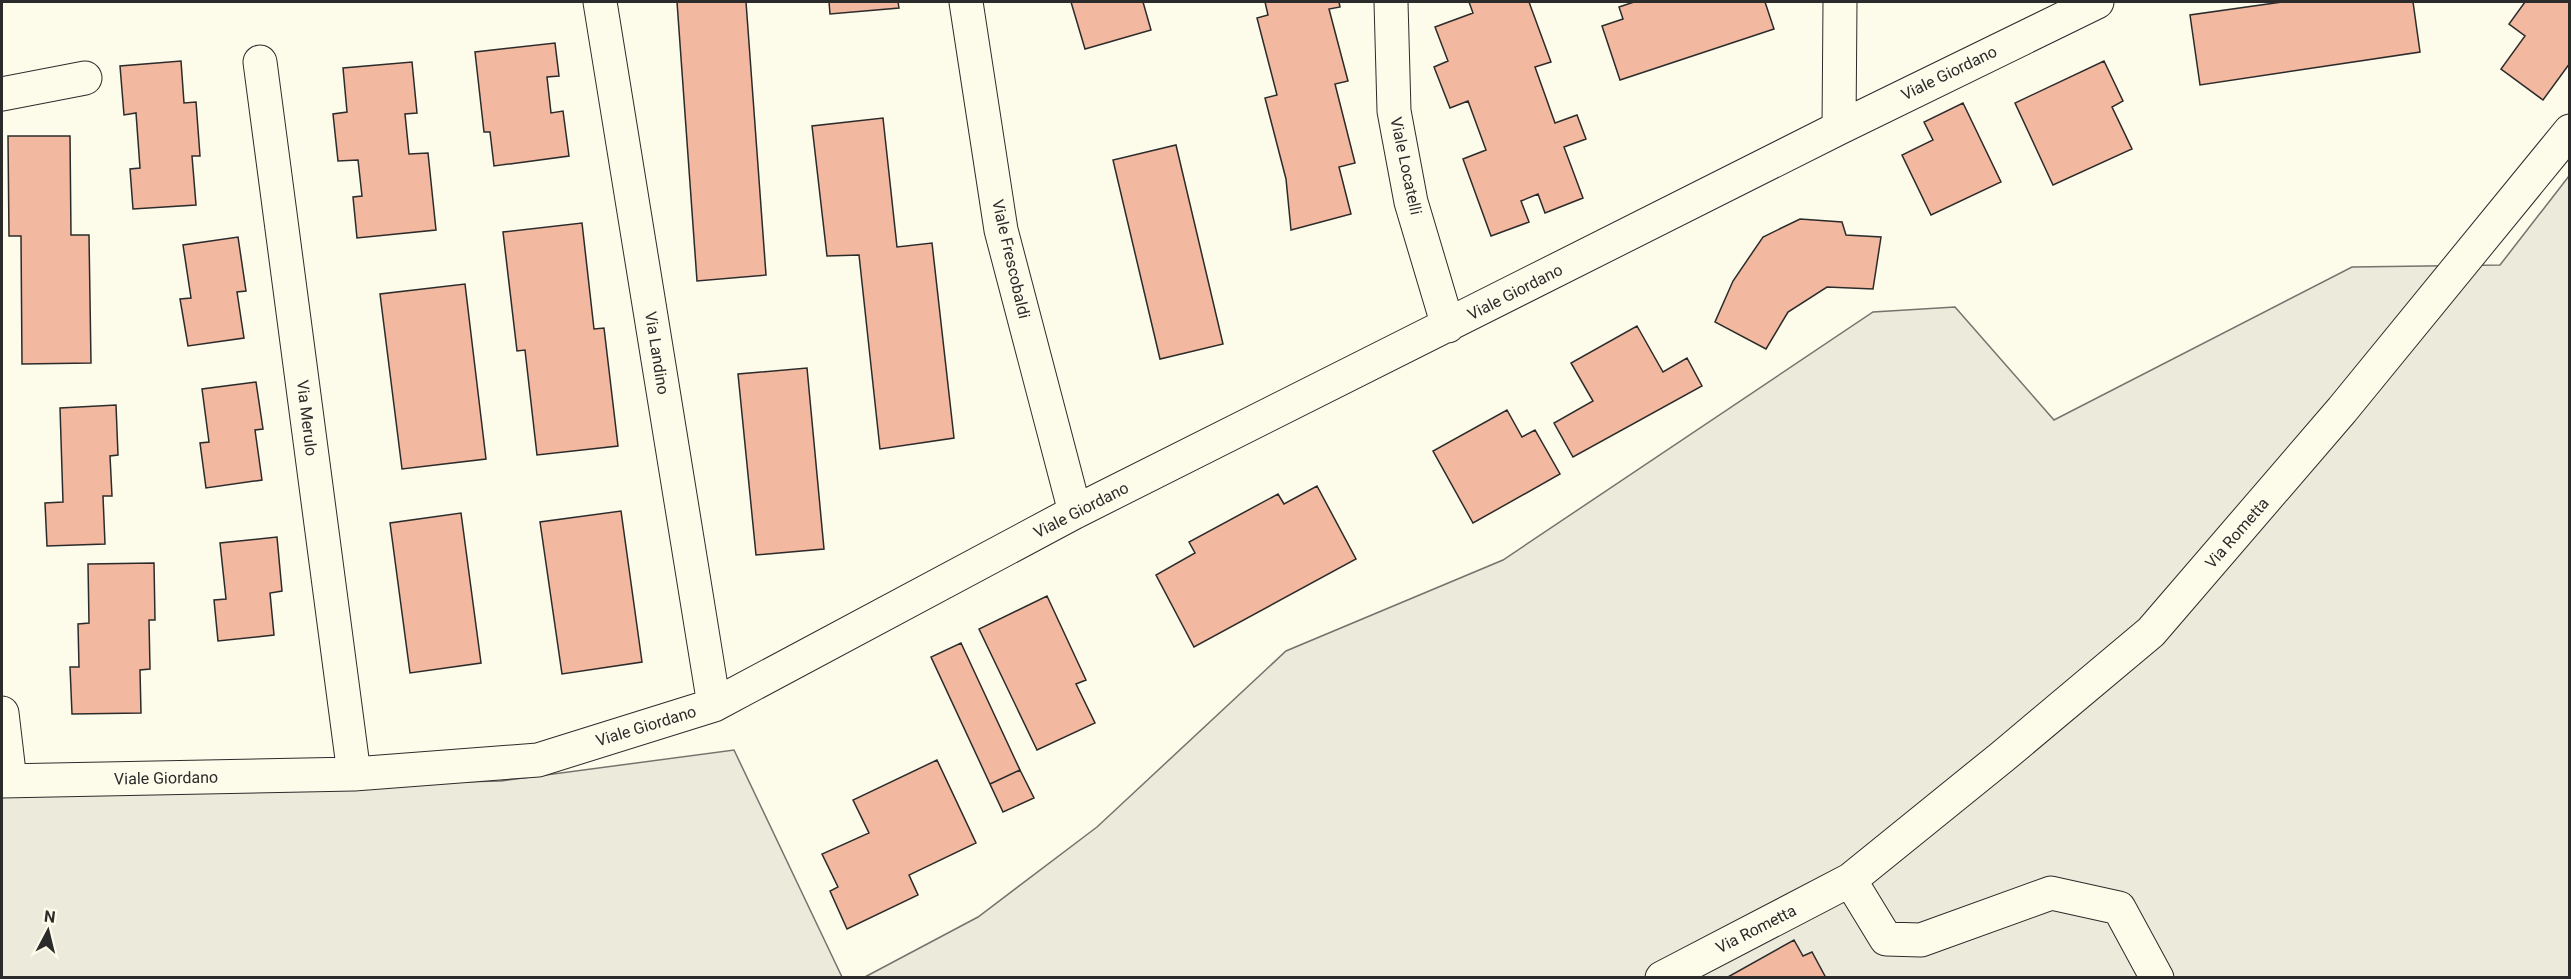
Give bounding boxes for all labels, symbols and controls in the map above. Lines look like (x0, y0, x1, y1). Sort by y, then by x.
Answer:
street label: Viale Giordano (1898, 42, 2000, 104)
street label: Viale Locatelli (1386, 115, 1426, 217)
street label: Viale Frescobaldi (988, 198, 1034, 320)
street label: Viale Giordano (1464, 260, 1566, 324)
street label: Via Landino (641, 310, 673, 396)
street label: Via Merulo (293, 379, 321, 457)
street label: Viale Giordano (1030, 478, 1132, 542)
street label: Via Rometta (2201, 494, 2273, 572)
street label: Viale Giordano (593, 702, 699, 750)
street label: Viale Giordano (114, 768, 218, 788)
north arrow (18, 901, 78, 961)
street label: Via Rometta (1713, 901, 1799, 957)
text: N (43, 906, 57, 927)

